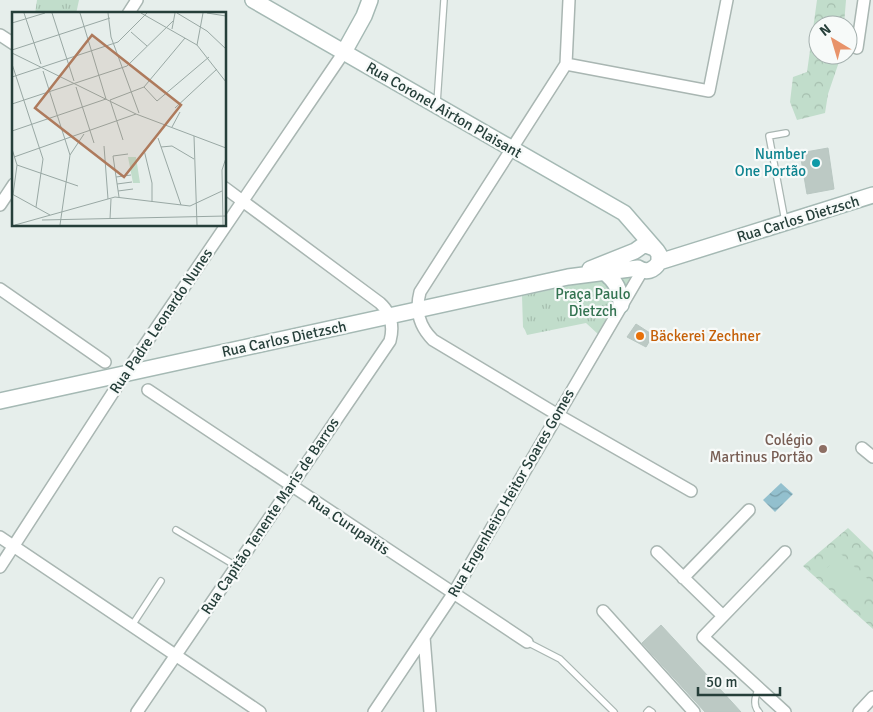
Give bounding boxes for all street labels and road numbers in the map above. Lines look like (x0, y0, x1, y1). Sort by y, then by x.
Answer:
street label: Rua Coronel Airton Plaisant (363, 58, 525, 162)
street label: Rua Carlos Dietzsch (735, 192, 861, 246)
street label: Rua Padre Leonardo Nunes (106, 245, 217, 397)
street label: Rua Carlos Dietzsch (220, 317, 348, 361)
street label: Rua Engenheiro Heitor Soares Gomes (444, 385, 578, 600)
street label: Rua Capitão Tenente Maris de Barros (197, 414, 343, 618)
street label: Rua Curupaitis (305, 491, 393, 559)

